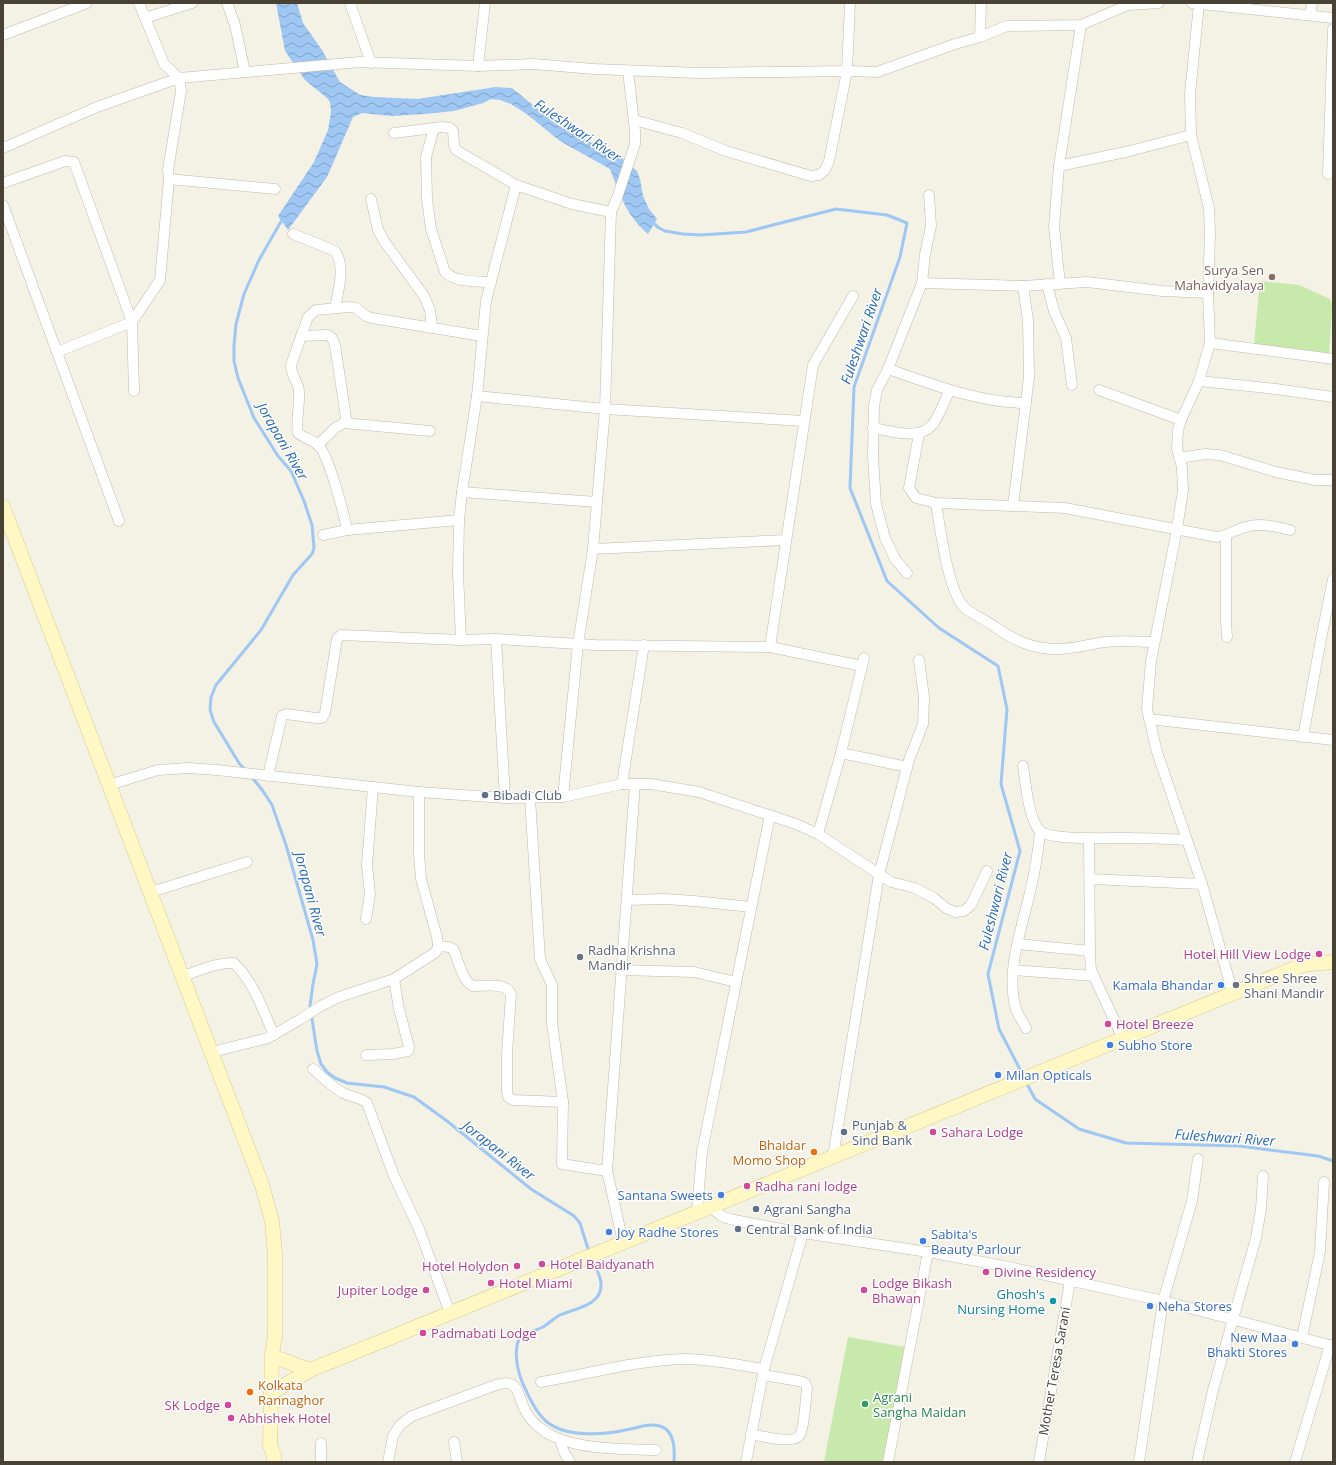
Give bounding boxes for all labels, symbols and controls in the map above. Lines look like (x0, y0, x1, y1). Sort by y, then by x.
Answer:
water label: Fuleshwari River (531, 94, 625, 166)
place label: Surya Sen Mahavidyalaya (1174, 261, 1264, 294)
marker: Surya Sen Mahavidyalaya (1267, 272, 1277, 282)
water label: Fuleshwari River (836, 285, 886, 387)
water label: Jorapani River (252, 396, 313, 484)
place label: Bibadi Club (493, 786, 562, 804)
marker: Bibadi Club (480, 790, 490, 800)
water label: Jorapani River (290, 847, 332, 939)
water label: Fuleshwari River (974, 849, 1016, 952)
place label: Radha Krishna Mandir (588, 941, 676, 974)
place label: Hotel Hill View Lodge (1183, 945, 1311, 963)
marker: Hotel Hill View Lodge (1314, 949, 1324, 959)
marker: Radha Krishna Mandir (575, 952, 585, 962)
place label: Shree Shree Shani Mandir (1244, 969, 1325, 1002)
place label: Kamala Bhandar (1113, 976, 1214, 994)
marker: Kamala Bhandar (1216, 980, 1226, 990)
marker: Shree Shree Shani Mandir (1231, 980, 1241, 990)
place label: Hotel Breeze (1116, 1015, 1194, 1033)
marker: Hotel Breeze (1103, 1019, 1113, 1029)
place label: Subho Store (1118, 1036, 1192, 1054)
marker: Subho Store (1105, 1040, 1115, 1050)
place label: Milan Opticals (1006, 1066, 1092, 1084)
marker: Milan Opticals (993, 1070, 1003, 1080)
water label: Jorapani River (457, 1114, 539, 1184)
place label: Punjab & Sind Bank (852, 1116, 912, 1149)
place label: Sahara Lodge (941, 1123, 1023, 1141)
water label: Fuleshwari River (1174, 1124, 1276, 1150)
marker: Punjab & Sind Bank (839, 1127, 849, 1137)
marker: Sahara Lodge (928, 1127, 938, 1137)
place label: Bhaidar Momo Shop (732, 1136, 807, 1169)
marker: Bhaidar Momo Shop (809, 1147, 819, 1157)
place label: Radha rani lodge (755, 1177, 857, 1195)
marker: Radha rani lodge (742, 1181, 752, 1191)
place label: Santana Sweets (618, 1186, 713, 1204)
marker: Santana Sweets (716, 1190, 726, 1200)
place label: Agrani Sangha (764, 1200, 851, 1218)
marker: Agrani Sangha (751, 1204, 761, 1214)
place label: Central Bank of India (746, 1220, 873, 1238)
place label: Joy Radhe Stores (615, 1223, 718, 1241)
marker: Central Bank of India (733, 1224, 743, 1234)
place label: Sabita's Beauty Parlour (931, 1225, 1022, 1258)
marker: Joy Radhe Stores (604, 1227, 614, 1237)
marker: Sabita's Beauty Parlour (918, 1236, 928, 1246)
place label: Hotel Baidyanath (550, 1255, 654, 1273)
place label: Hotel Holydon (422, 1257, 509, 1275)
marker: Hotel Baidyanath (537, 1259, 547, 1269)
marker: Hotel Holydon (512, 1261, 522, 1271)
place label: Divine Residency (994, 1263, 1096, 1281)
marker: Divine Residency (981, 1267, 991, 1277)
place label: Hotel Miami (499, 1274, 573, 1292)
place label: Lodge Bikash Bhawan (872, 1274, 952, 1307)
marker: Hotel Miami (486, 1278, 496, 1288)
place label: Jupiter Lodge (336, 1281, 418, 1299)
marker: Jupiter Lodge (421, 1285, 431, 1295)
marker: Lodge Bikash Bhawan (859, 1285, 869, 1295)
place label: Ghosh's Nursing Home (957, 1285, 1045, 1318)
marker: Ghosh's Nursing Home (1048, 1296, 1058, 1306)
place label: Neha Stores (1158, 1297, 1232, 1315)
marker: Neha Stores (1145, 1301, 1155, 1311)
street label: Mother Teresa Sarani (1034, 1305, 1074, 1437)
place label: Padmabati Lodge (431, 1324, 537, 1342)
marker: Padmabati Lodge (418, 1328, 428, 1338)
place label: New Maa Bhakti Stores (1207, 1328, 1287, 1361)
marker: New Maa Bhakti Stores (1290, 1339, 1300, 1349)
place label: Kolkata Rannaghor (258, 1376, 325, 1409)
marker: Kolkata Rannaghor (245, 1387, 255, 1397)
place label: Agrani Sangha Maidan (873, 1388, 966, 1421)
place label: SK Lodge (165, 1396, 220, 1414)
marker: Agrani Sangha Maidan (860, 1399, 870, 1409)
marker: SK Lodge (223, 1400, 233, 1410)
place label: Abhishek Hotel (239, 1409, 331, 1427)
marker: Abhishek Hotel (226, 1413, 236, 1423)

